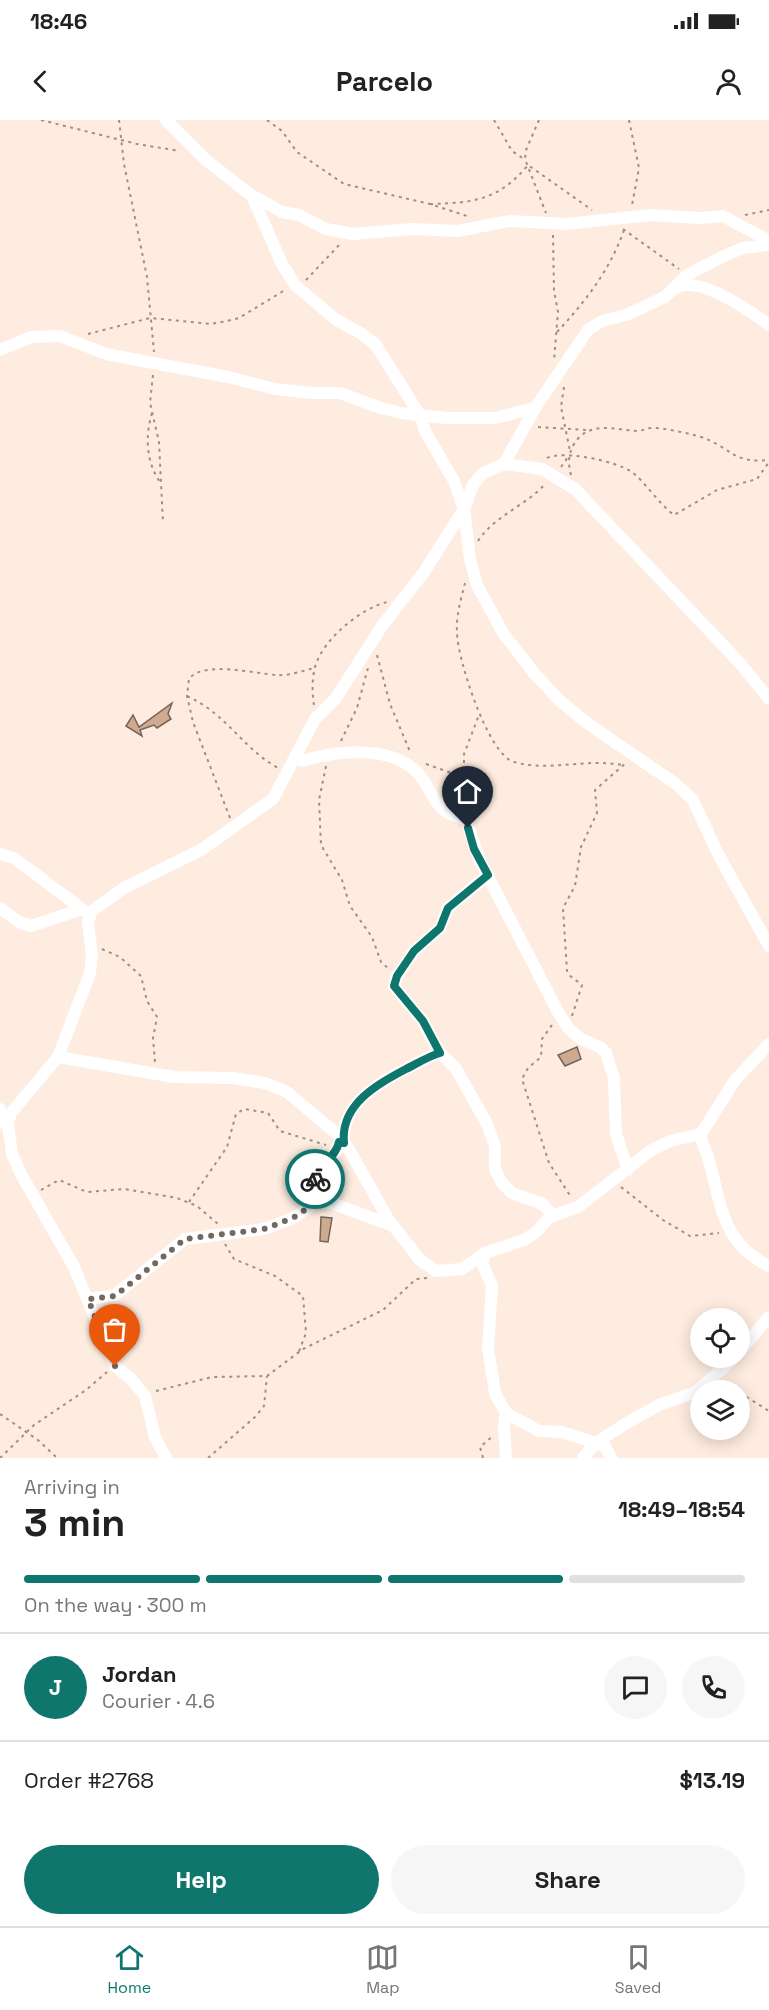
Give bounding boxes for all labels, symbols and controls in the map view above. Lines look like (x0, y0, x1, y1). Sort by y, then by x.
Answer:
text: 18:46 (30, 7, 87, 35)
text: Parcelo (336, 64, 433, 99)
icon: back (24, 65, 57, 98)
icon: person (712, 65, 745, 98)
pin (442, 766, 493, 828)
icon: home (451, 775, 484, 808)
courier (285, 1149, 345, 1209)
icon: bike (299, 1163, 332, 1196)
pin (89, 1304, 140, 1366)
map controls (690, 1308, 750, 1440)
button: locate (690, 1308, 750, 1368)
icon: bag (98, 1313, 131, 1346)
button: layers (690, 1380, 750, 1440)
text: Arriving in (24, 1474, 120, 1500)
text: 18:49–18:54 (618, 1495, 745, 1523)
text: 3 min (24, 1498, 125, 1547)
text: On the way · 300 m (24, 1592, 207, 1618)
button: chat (604, 1656, 667, 1719)
button: phone (682, 1656, 745, 1719)
text: Jordan (102, 1660, 177, 1688)
text: J (49, 1673, 62, 1701)
text: Courier · 4.6 (102, 1688, 215, 1714)
text: Order #2768 (24, 1766, 154, 1794)
text: $13.19 (679, 1766, 745, 1794)
button: Help (24, 1845, 379, 1914)
button: Share (391, 1845, 745, 1914)
tab: Home (108, 1941, 151, 1998)
tab: Map (366, 1941, 400, 1998)
tab: Saved (615, 1941, 661, 1998)

